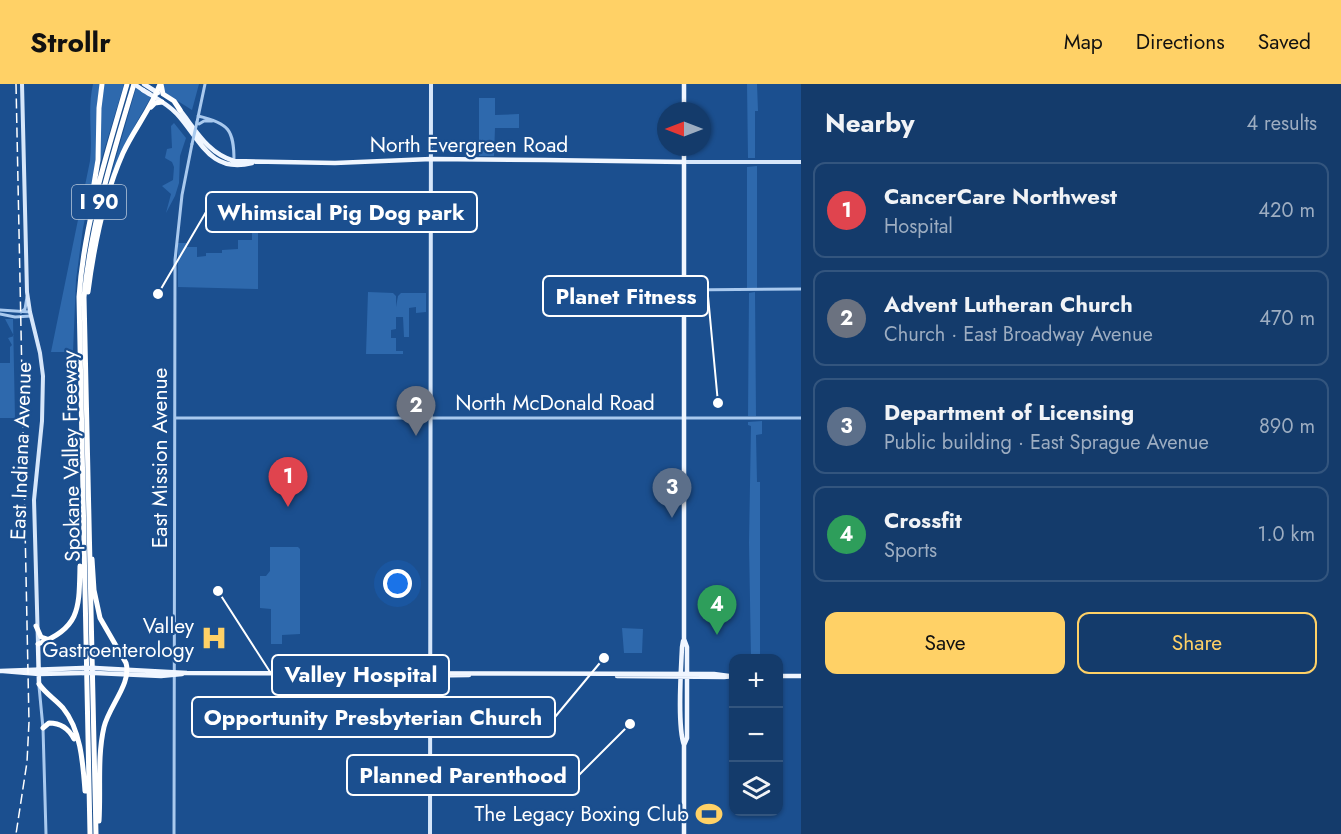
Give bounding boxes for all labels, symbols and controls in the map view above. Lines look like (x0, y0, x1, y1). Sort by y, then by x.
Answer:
text: Strollr (30, 22, 111, 63)
text: Map (1064, 27, 1103, 57)
text: Directions (1136, 27, 1225, 57)
text: Saved (1258, 27, 1311, 57)
north arrow (657, 102, 711, 156)
text: Nearby (825, 104, 914, 142)
text: 4 results (1246, 109, 1317, 138)
street label: North Evergreen Road (370, 130, 568, 160)
text: CancerCare Northwest (884, 180, 1117, 212)
road number: I 90 (72, 185, 126, 219)
callout: Whimsical Pig Dog park (206, 192, 477, 232)
text: Whimsical Pig Dog park (217, 196, 465, 228)
text: 1 (841, 196, 852, 225)
text: 420 m (1258, 196, 1315, 225)
text: Hospital (884, 212, 953, 241)
callout: Planet Fitness (543, 276, 708, 316)
text: Planet Fitness (556, 280, 696, 312)
text: Advent Lutheran Church (884, 288, 1133, 320)
text: 2 (840, 304, 853, 333)
text: 470 m (1259, 304, 1315, 333)
text: Church · East Broadway Avenue (884, 320, 1153, 349)
street label: Spokane Valley Freeway (54, 349, 88, 562)
street label: East Indiana Avenue (3, 361, 39, 540)
street label: East Mission Avenue (145, 368, 175, 548)
pin: 2 (396, 386, 436, 436)
street label: North McDonald Road (455, 388, 655, 418)
text: Department of Licensing (884, 396, 1134, 428)
text: 3 (840, 412, 853, 441)
text: 890 m (1259, 412, 1315, 441)
text: Public building · East Sprague Avenue (884, 428, 1209, 457)
pin: 1 (268, 458, 308, 507)
pin: 3 (652, 468, 692, 518)
text: Crossfit (884, 504, 962, 536)
text: 4 (840, 520, 853, 549)
text: 1.0 km (1258, 520, 1315, 549)
text: Sports (884, 536, 937, 565)
your location (383, 569, 412, 598)
pin: 4 (698, 586, 736, 635)
place label: Valley Gastroenterology (42, 611, 195, 665)
button: Save (825, 612, 1065, 674)
button: Share (1077, 612, 1317, 674)
hospital icon: Valley Gastroenterology (199, 623, 229, 653)
map controls (729, 654, 783, 816)
button: + (729, 654, 783, 708)
callout: Valley Hospital (272, 655, 449, 695)
text: Valley Hospital (284, 658, 437, 690)
callout: Opportunity Presbyterian Church (192, 697, 555, 737)
text: Opportunity Presbyterian Church (204, 701, 542, 733)
button: − (729, 708, 783, 762)
callout: Planned Parenthood (347, 755, 579, 795)
text: Planned Parenthood (359, 759, 567, 791)
button: layers (729, 762, 783, 816)
place label: The Legacy Boxing Club (475, 799, 689, 829)
sports icon: The Legacy Boxing Club (694, 799, 724, 829)

